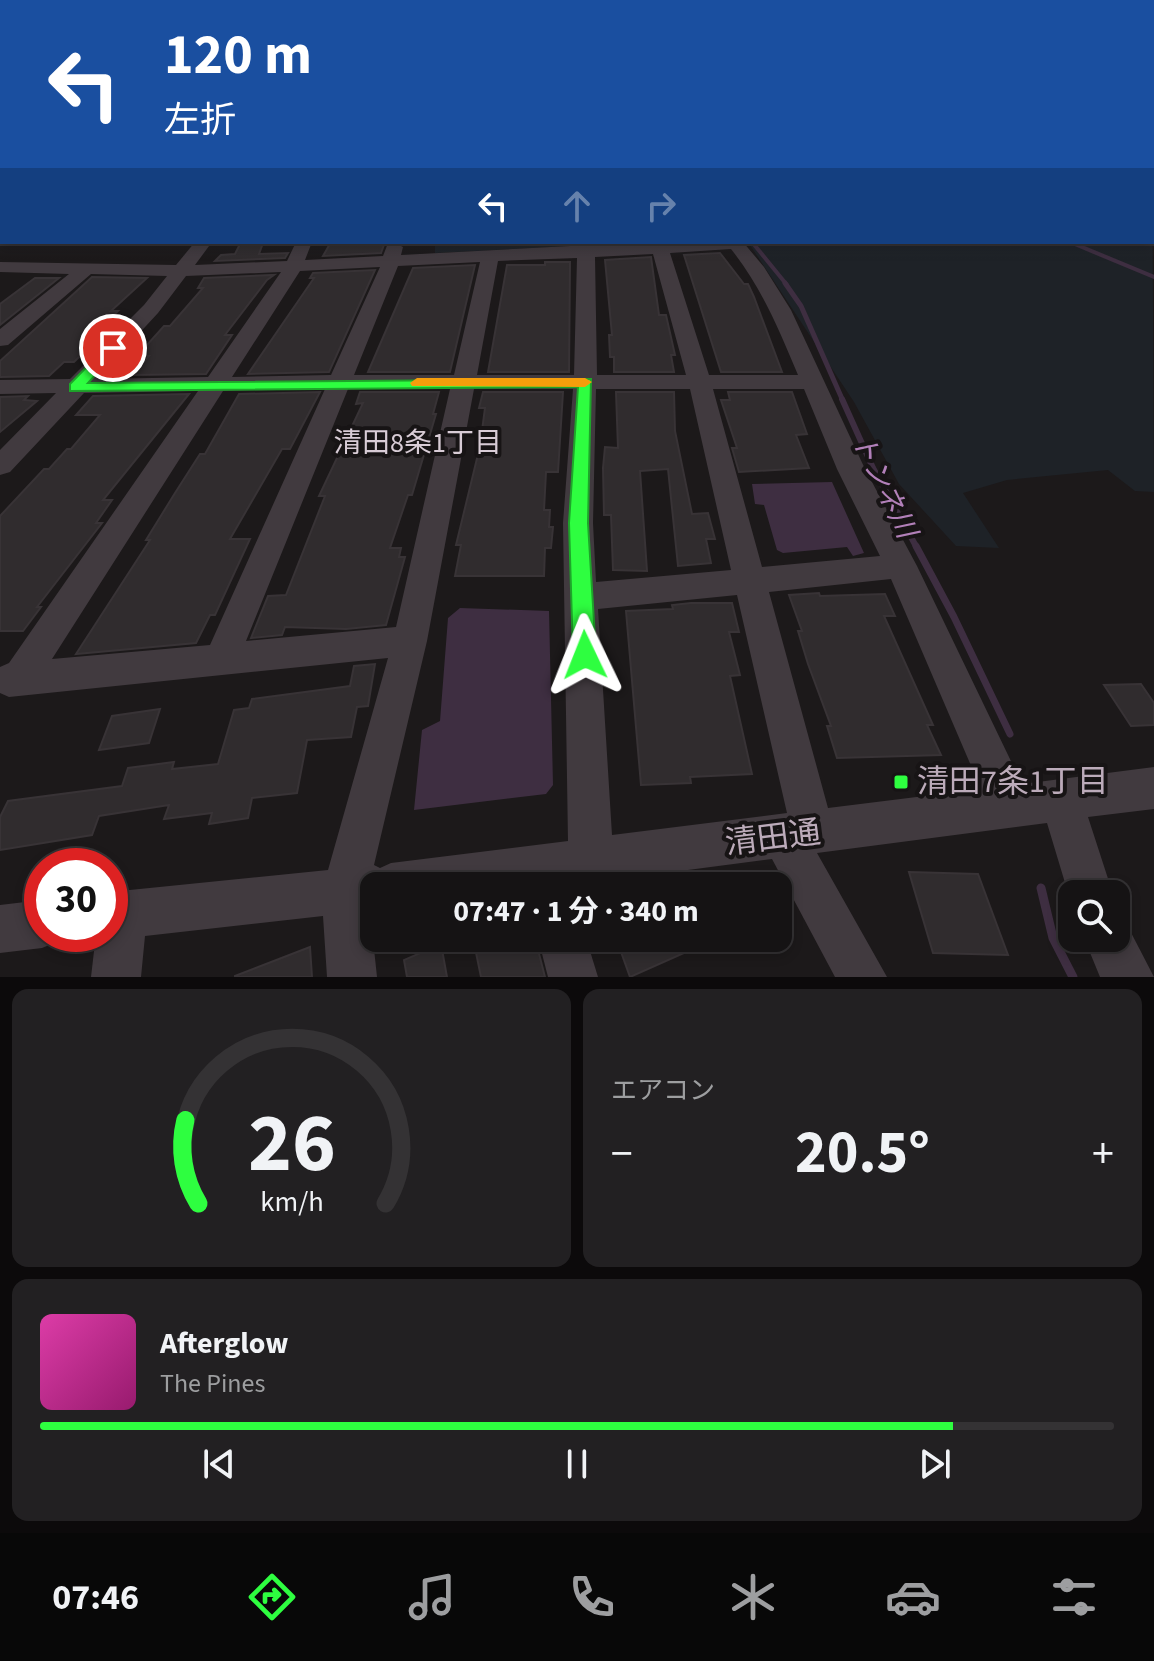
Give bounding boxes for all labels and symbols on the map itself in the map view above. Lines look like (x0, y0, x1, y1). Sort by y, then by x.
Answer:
pin (79, 314, 147, 382)
district label: 清田8条1丁目 (334, 423, 502, 463)
water label: トンネ川 (842, 427, 928, 548)
position arrow (543, 613, 627, 697)
place label: 清田7条1丁目 (917, 759, 1109, 805)
marker: 清田7条1丁目 (892, 773, 910, 791)
street label: 清田通 (723, 809, 823, 867)
speed limit sign: 30 (24, 848, 128, 952)

